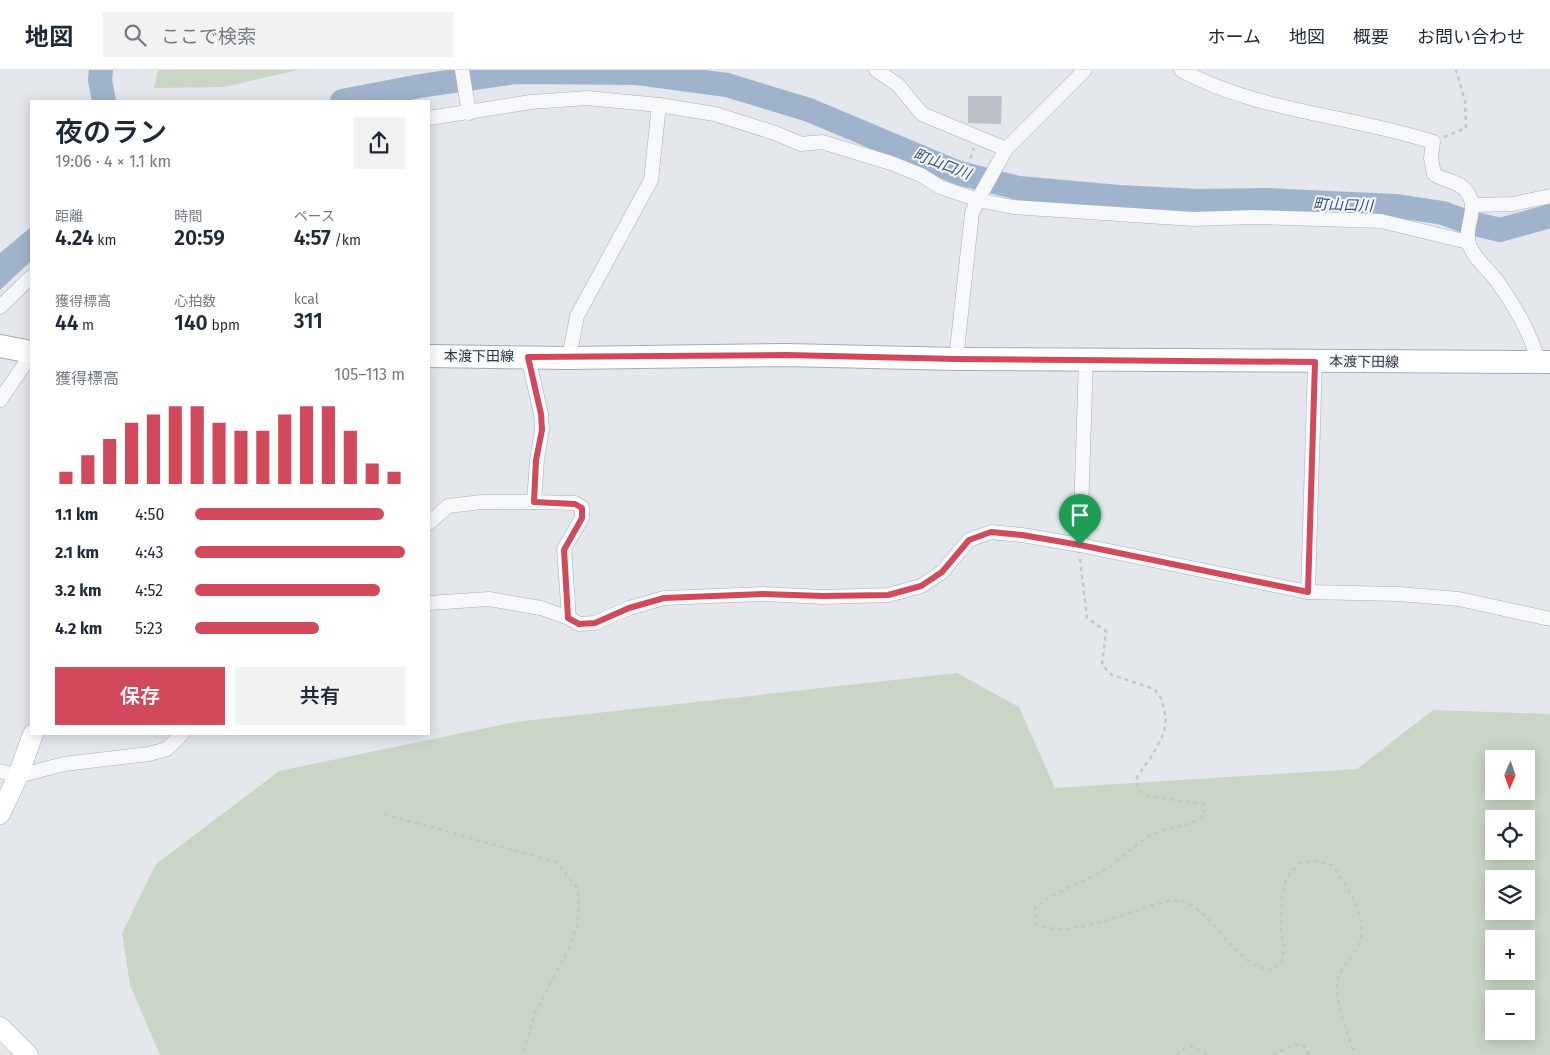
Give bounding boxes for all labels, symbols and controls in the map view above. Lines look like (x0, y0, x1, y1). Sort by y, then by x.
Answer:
search box (103, 12, 453, 57)
icon: search (121, 21, 149, 49)
text: 地図 (25, 23, 73, 51)
text: ここで検索 (161, 25, 256, 48)
text: ホーム (1208, 26, 1261, 48)
text: 地図 (1289, 26, 1325, 48)
text: 概要 (1353, 26, 1389, 48)
text: お問い合わせ (1417, 26, 1525, 48)
text: 夜のラン (55, 116, 167, 149)
button: share (353, 117, 405, 169)
water label: 町山口川 (911, 145, 975, 184)
text: 19:06 · 4 × 1.1 km (55, 152, 171, 171)
water label: 町山口川 (1313, 195, 1375, 215)
text: 距離 (55, 208, 83, 225)
text: 時間 (174, 208, 202, 225)
text: ペース (294, 208, 335, 225)
text: 4.24 (55, 225, 94, 251)
text: 20:59 (174, 225, 225, 251)
text: 4:57 (294, 225, 331, 251)
text: km (94, 232, 117, 249)
text: /km (331, 232, 361, 249)
text: kcal (294, 291, 319, 308)
text: 獲得標高 (55, 293, 111, 310)
text: 心拍数 (174, 293, 216, 310)
text: 311 (294, 308, 323, 334)
text: 44 (55, 310, 78, 336)
text: 140 (174, 310, 208, 336)
text: m (78, 317, 94, 334)
text: bpm (208, 317, 240, 334)
street label: 本渡下田線 (444, 348, 514, 365)
street label: 本渡下田線 (1329, 353, 1399, 371)
text: 105–113 m (334, 365, 405, 384)
text: 獲得標高 (55, 369, 119, 388)
pin (1059, 494, 1101, 545)
icon: arrive (1066, 501, 1094, 529)
text: 1.1 km (55, 505, 98, 524)
text: 4:50 (135, 505, 164, 524)
text: 2.1 km (55, 543, 99, 562)
text: 4:43 (135, 543, 164, 562)
text: 3.2 km (55, 581, 102, 600)
text: 4:52 (135, 581, 163, 600)
text: 4.2 km (55, 619, 102, 638)
text: 5:23 (135, 619, 163, 638)
button: 保存 (55, 667, 225, 725)
button: 共有 (235, 667, 405, 725)
north arrow (1485, 750, 1535, 800)
map controls (1485, 750, 1535, 1040)
button: locate (1485, 810, 1535, 860)
button: layers (1485, 870, 1535, 920)
button: + (1485, 930, 1535, 980)
button: − (1485, 990, 1535, 1040)

